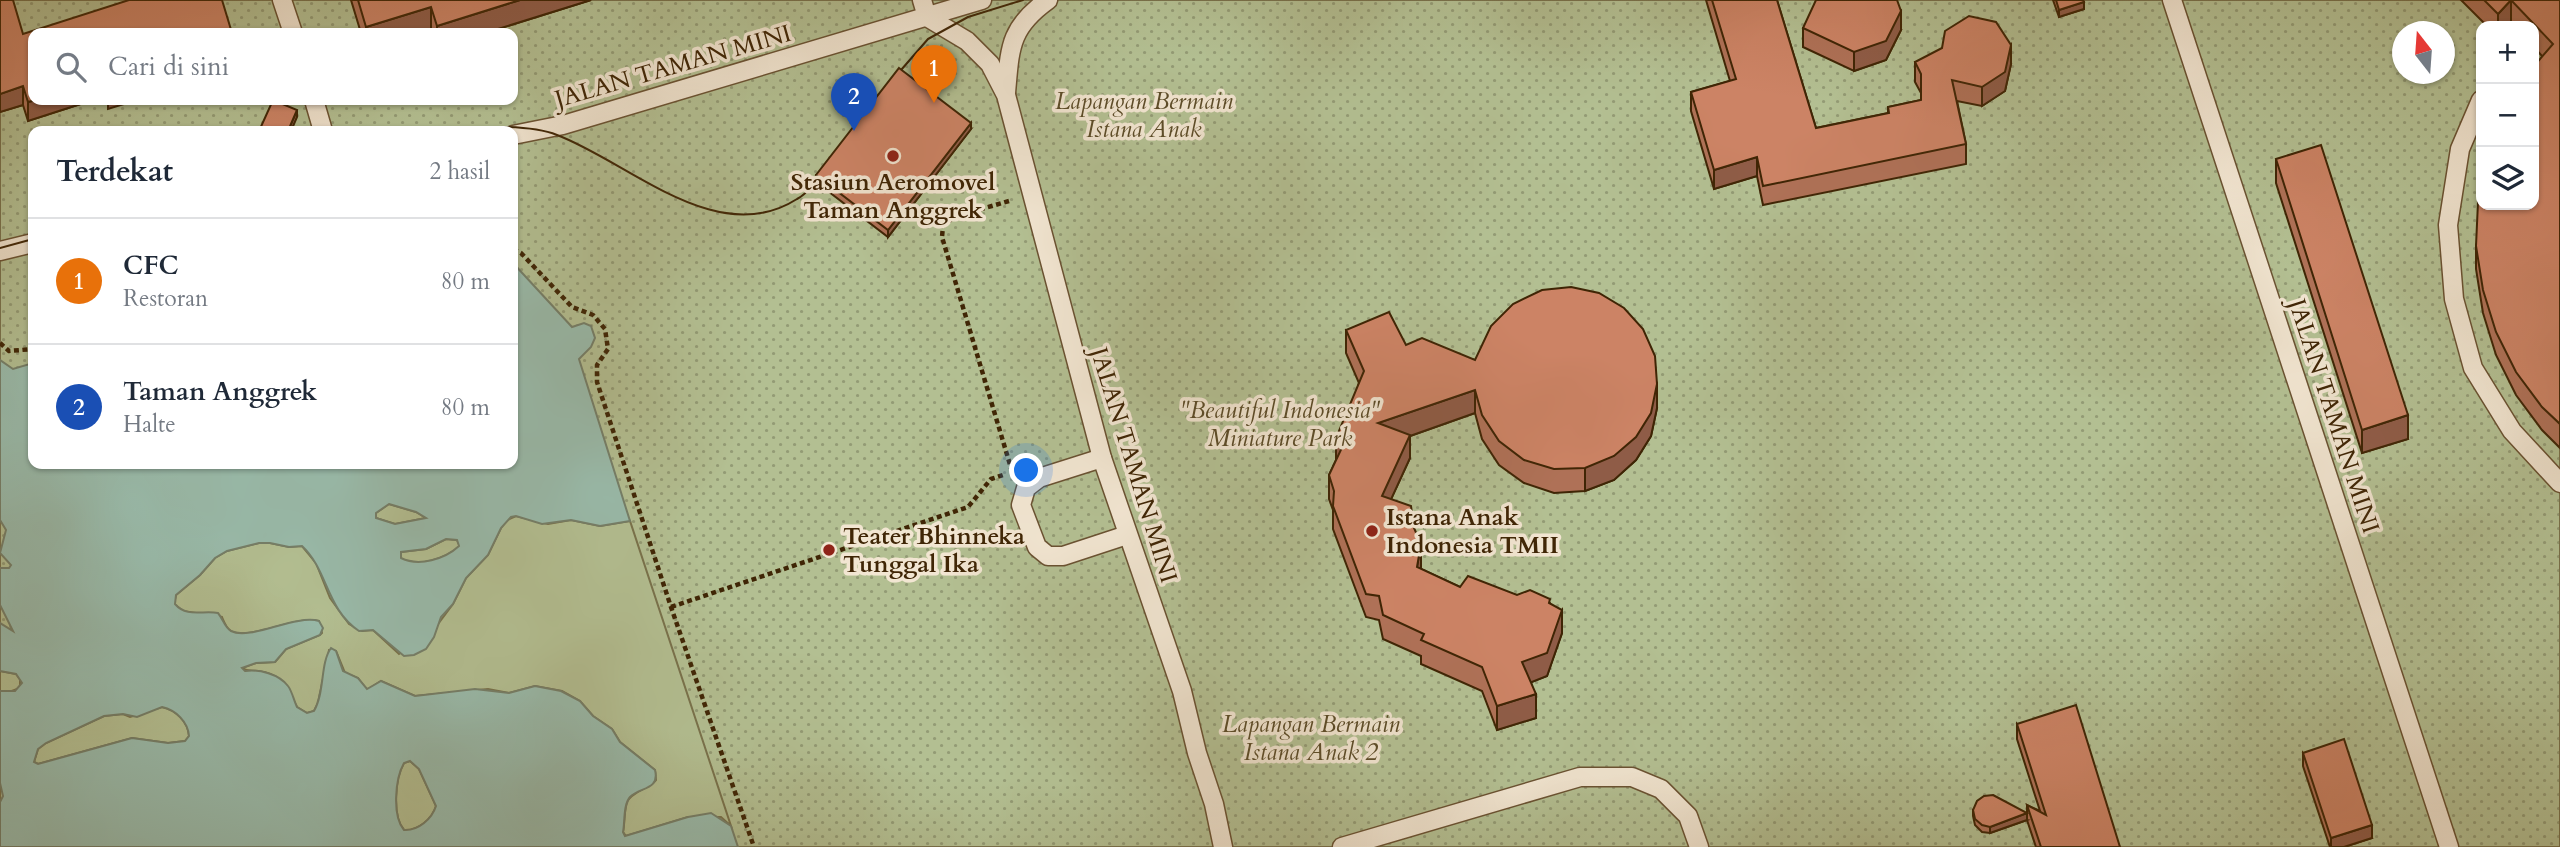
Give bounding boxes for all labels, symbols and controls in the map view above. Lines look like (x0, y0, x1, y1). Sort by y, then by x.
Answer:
street label: JALAN TAMAN MINI (548, 17, 795, 117)
north arrow (2392, 21, 2455, 84)
map controls (2476, 21, 2539, 210)
button: + (2476, 21, 2539, 84)
search box (28, 28, 518, 105)
pin: 1 (911, 45, 957, 103)
icon: search (52, 48, 90, 86)
text: Cari di sini (108, 49, 229, 84)
pin: 2 (831, 73, 877, 131)
button: − (2476, 84, 2539, 147)
park label: Lapangan Bermain Istana Anak (1055, 85, 1233, 146)
button: layers (2476, 147, 2539, 210)
marker: Stasiun Aeromovel Taman Anggrek (885, 148, 901, 164)
text: Terdekat (56, 151, 173, 192)
text: 2 hasil (429, 156, 490, 187)
place label: Stasiun Aeromovel Taman Anggrek (791, 166, 995, 227)
text: CFC (123, 248, 179, 283)
text: 1 (73, 266, 85, 297)
text: 80 m (441, 266, 490, 297)
text: Restoran (123, 283, 208, 314)
street label: JALAN TAMAN MINI (2279, 292, 2387, 537)
street label: JALAN TAMAN MINI (1081, 341, 1185, 587)
text: Taman Anggrek (123, 374, 317, 409)
text: 2 (73, 392, 85, 423)
text: 80 m (441, 392, 490, 423)
park label: "Beautiful Indonesia" Miniature Park (1180, 394, 1381, 455)
text: Halte (123, 409, 176, 440)
your location (1009, 453, 1043, 487)
place label: Istana Anak Indonesia TMII (1386, 501, 1559, 562)
place label: Teater Bhinneka Tunggal Ika (843, 520, 1025, 581)
marker: Istana Anak Indonesia TMII (1364, 523, 1380, 539)
marker: Teater Bhinneka Tunggal Ika (821, 542, 837, 558)
park label: Lapangan Bermain Istana Anak 2 (1222, 708, 1400, 769)

